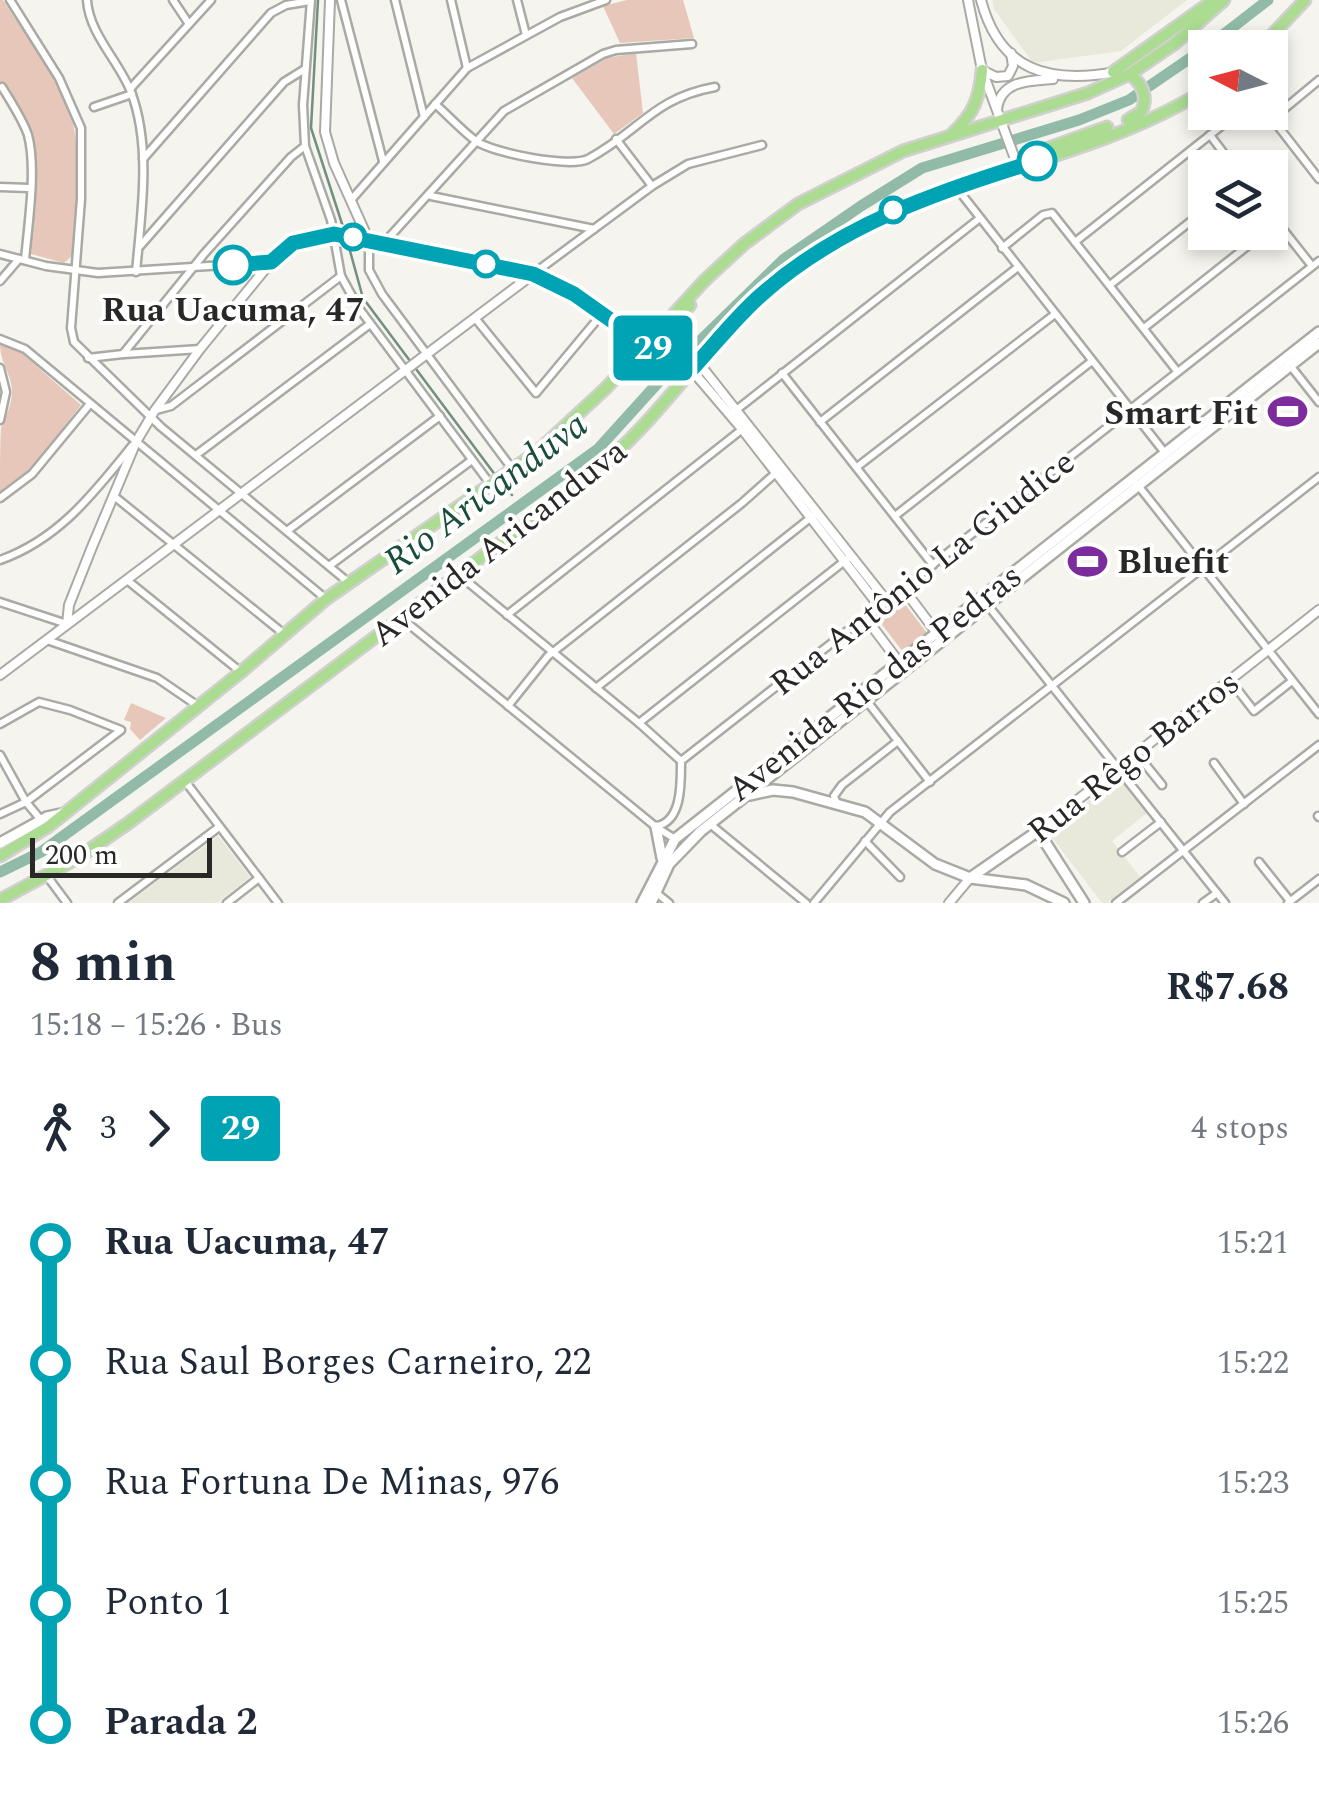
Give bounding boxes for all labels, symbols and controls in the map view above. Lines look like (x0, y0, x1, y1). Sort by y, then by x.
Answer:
north arrow (1188, 30, 1288, 130)
map controls (1188, 30, 1288, 250)
unlabelled marker (1018, 142, 1056, 180)
button: layers (1188, 150, 1288, 250)
unlabelled marker (880, 197, 906, 223)
unlabelled marker (340, 224, 366, 250)
marker: Rua Uacuma, 47 (214, 246, 252, 284)
unlabelled marker (473, 251, 499, 277)
place label: Rua Uacuma, 47 (101, 284, 365, 337)
line badge: 29 (608, 316, 698, 380)
text: 29 (633, 322, 673, 375)
place label: Smart Fit (1104, 387, 1258, 440)
sports icon: Smart Fit (1267, 391, 1309, 433)
water label: Rio Aricanduva (372, 397, 601, 590)
street label: Avenida Aricanduva (359, 426, 639, 661)
street label: Rua Antônio La Giudice (759, 437, 1087, 710)
place label: Bluefit (1117, 536, 1229, 589)
sports icon: Bluefit (1066, 540, 1108, 582)
street label: Avenida Rio das Pedras (716, 551, 1034, 816)
street label: Rua Rêgo Barros (1016, 657, 1252, 857)
scale bar (30, 833, 212, 878)
text: 200 m (45, 834, 118, 877)
text: 8 min (30, 922, 176, 1005)
text: R$7.68 (1166, 959, 1289, 1017)
text: 15:18 – 15:26 · Bus (30, 1001, 283, 1050)
icon: walk (30, 1101, 85, 1156)
icon: forward (131, 1101, 186, 1156)
text: 29 (221, 1102, 260, 1155)
text: 3 (100, 1104, 116, 1153)
text: 4 stops (1191, 1104, 1289, 1153)
text: Rua Uacuma, 47 (104, 1214, 390, 1272)
text: 15:21 (1217, 1219, 1289, 1268)
text: Rua Saul Borges Carneiro, 22 (104, 1334, 592, 1392)
text: 15:22 (1217, 1339, 1289, 1388)
text: Rua Fortuna De Minas, 976 (104, 1454, 559, 1512)
text: 15:23 (1217, 1459, 1289, 1508)
text: Ponto 1 (104, 1574, 233, 1632)
text: 15:25 (1217, 1579, 1289, 1628)
text: Parada 2 (104, 1694, 257, 1752)
text: 15:26 (1217, 1699, 1289, 1748)

